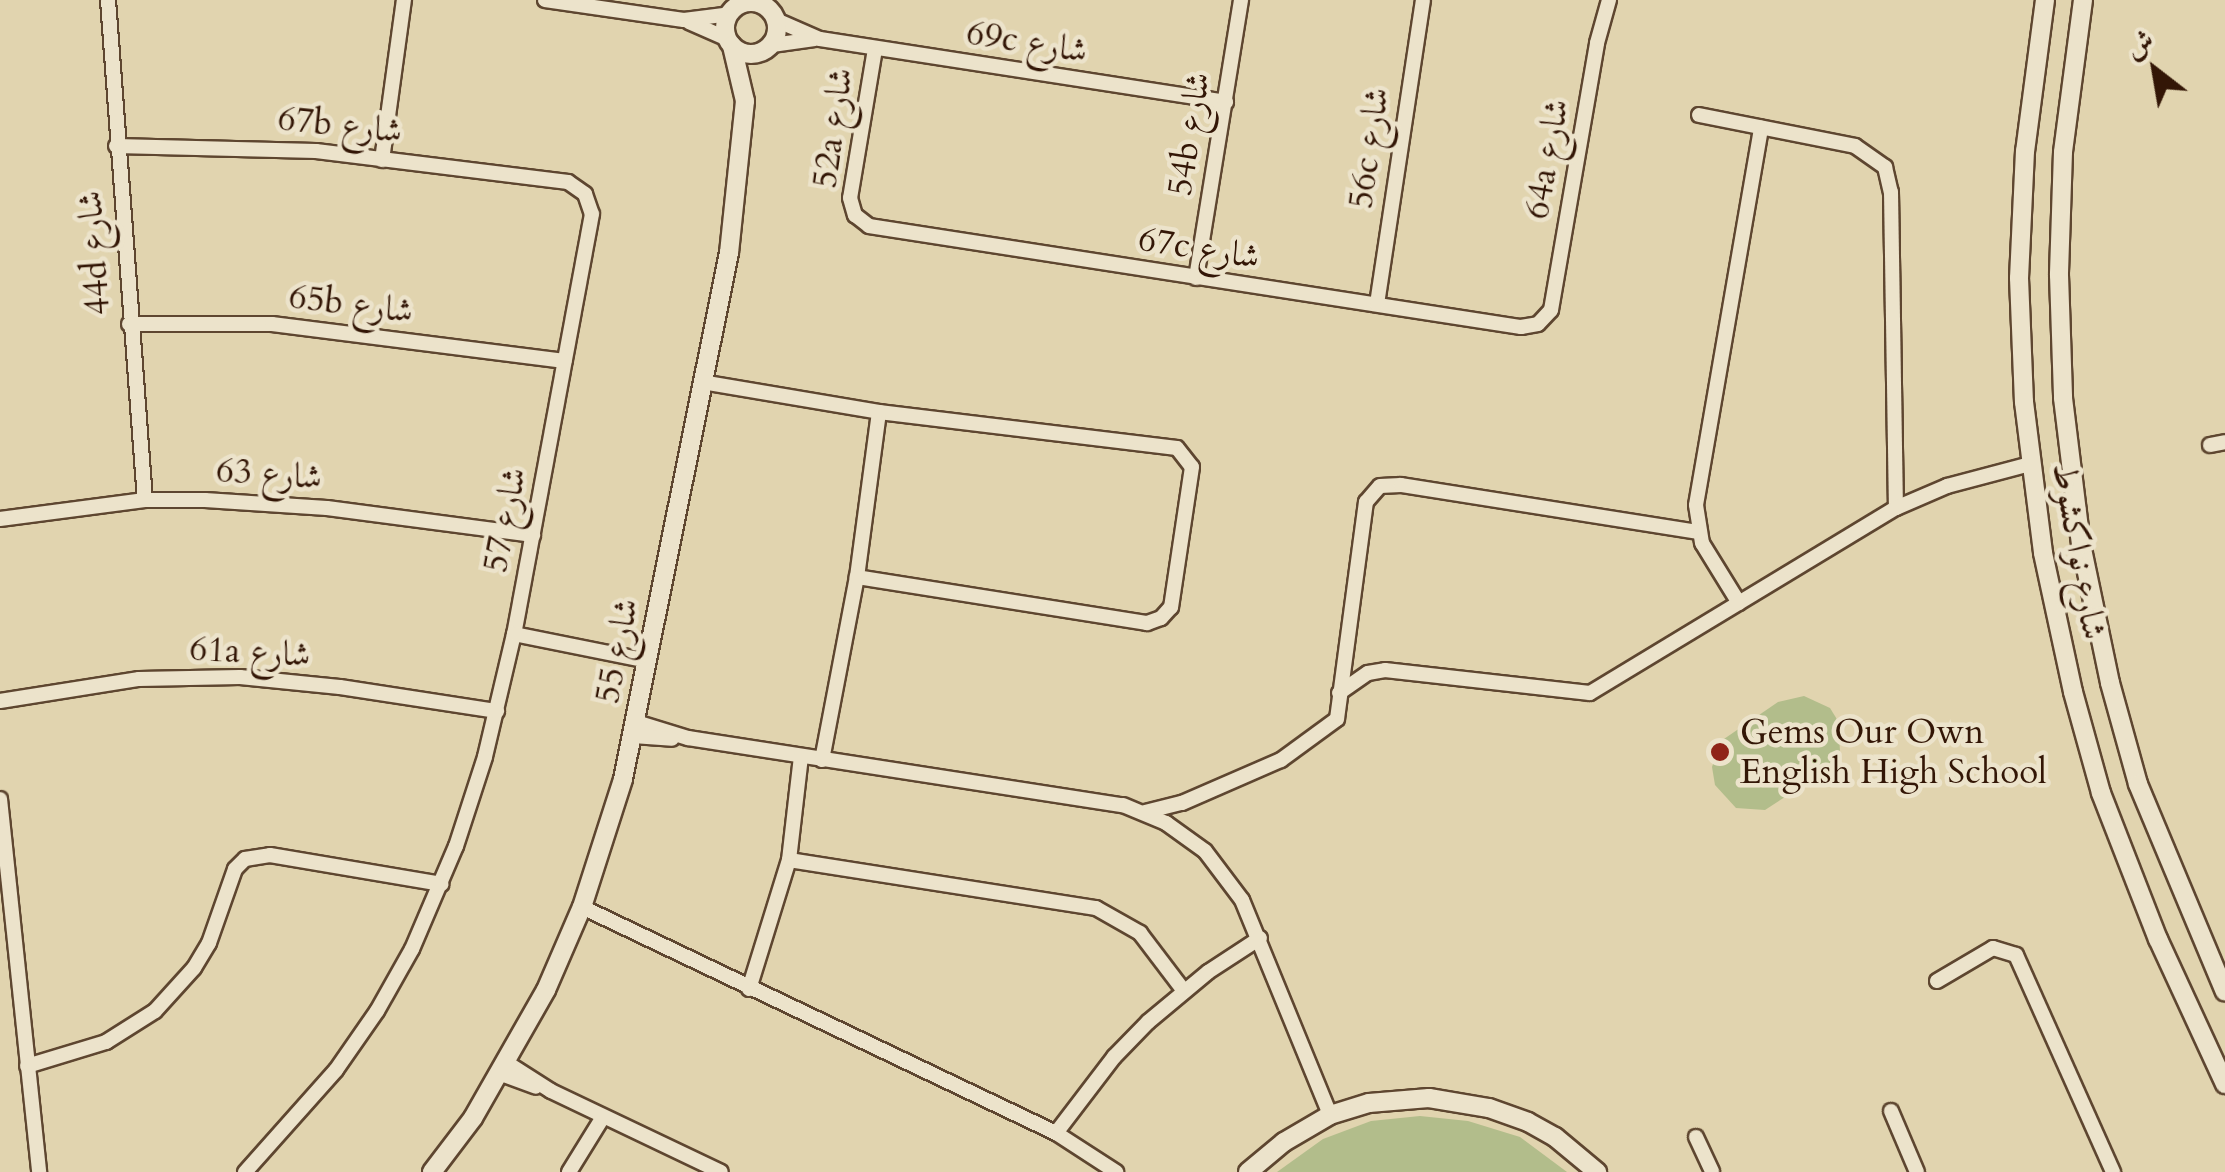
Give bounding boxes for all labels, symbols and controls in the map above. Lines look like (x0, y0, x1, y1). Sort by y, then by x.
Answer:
street label: 69c شارع (963, 12, 1091, 72)
north arrow (2105, 20, 2205, 120)
text: ش (2118, 21, 2161, 68)
street label: 52a شارع (804, 65, 862, 191)
street label: 54b شارع (1158, 69, 1220, 199)
street label: 56c شارع (1340, 85, 1398, 211)
street label: 64a شارع (1516, 96, 1578, 222)
street label: 67b شارع (276, 98, 404, 152)
street label: 44d شارع (69, 189, 119, 317)
street label: 67c شارع (1135, 218, 1263, 278)
street label: 65b شارع (287, 276, 415, 332)
street label: شارع 63 (215, 449, 323, 499)
street label: شارع نواكشوط (2043, 459, 2115, 643)
street label: شارع 57 (474, 464, 536, 576)
street label: شارع 55 (586, 595, 648, 707)
street label: 61a شارع (188, 628, 312, 676)
place label: Gems Our Own English High School (1740, 711, 2047, 793)
marker: Gems Our Own English High School (1709, 741, 1731, 763)

